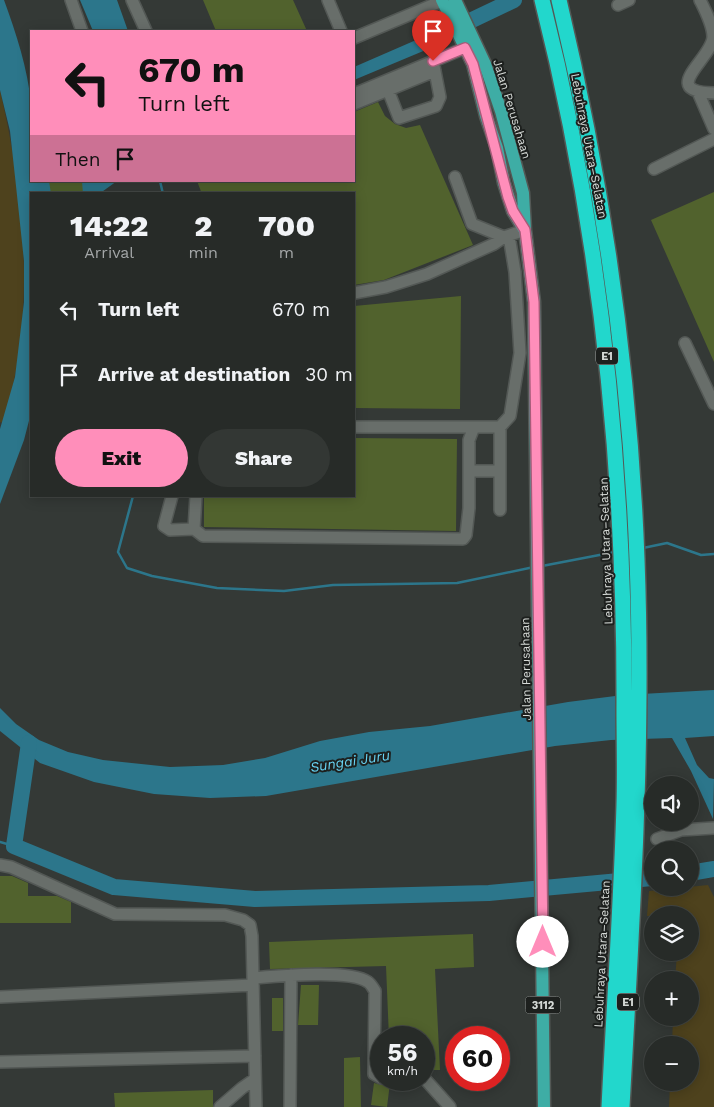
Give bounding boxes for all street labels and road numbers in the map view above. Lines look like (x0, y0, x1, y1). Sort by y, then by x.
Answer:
street label: Jalan Perusahaan (490, 58, 534, 160)
street label: Lebuhraya Utara–Selatan (568, 72, 610, 220)
road number: E1 (596, 348, 618, 364)
street label: Lebuhraya Utara–Selatan (596, 477, 616, 625)
street label: Jalan Perusahaan (518, 617, 534, 721)
street label: Lebuhraya Utara–Selatan (591, 880, 613, 1028)
road number: E1 (617, 994, 639, 1010)
road number: 3112 (526, 996, 560, 1014)

